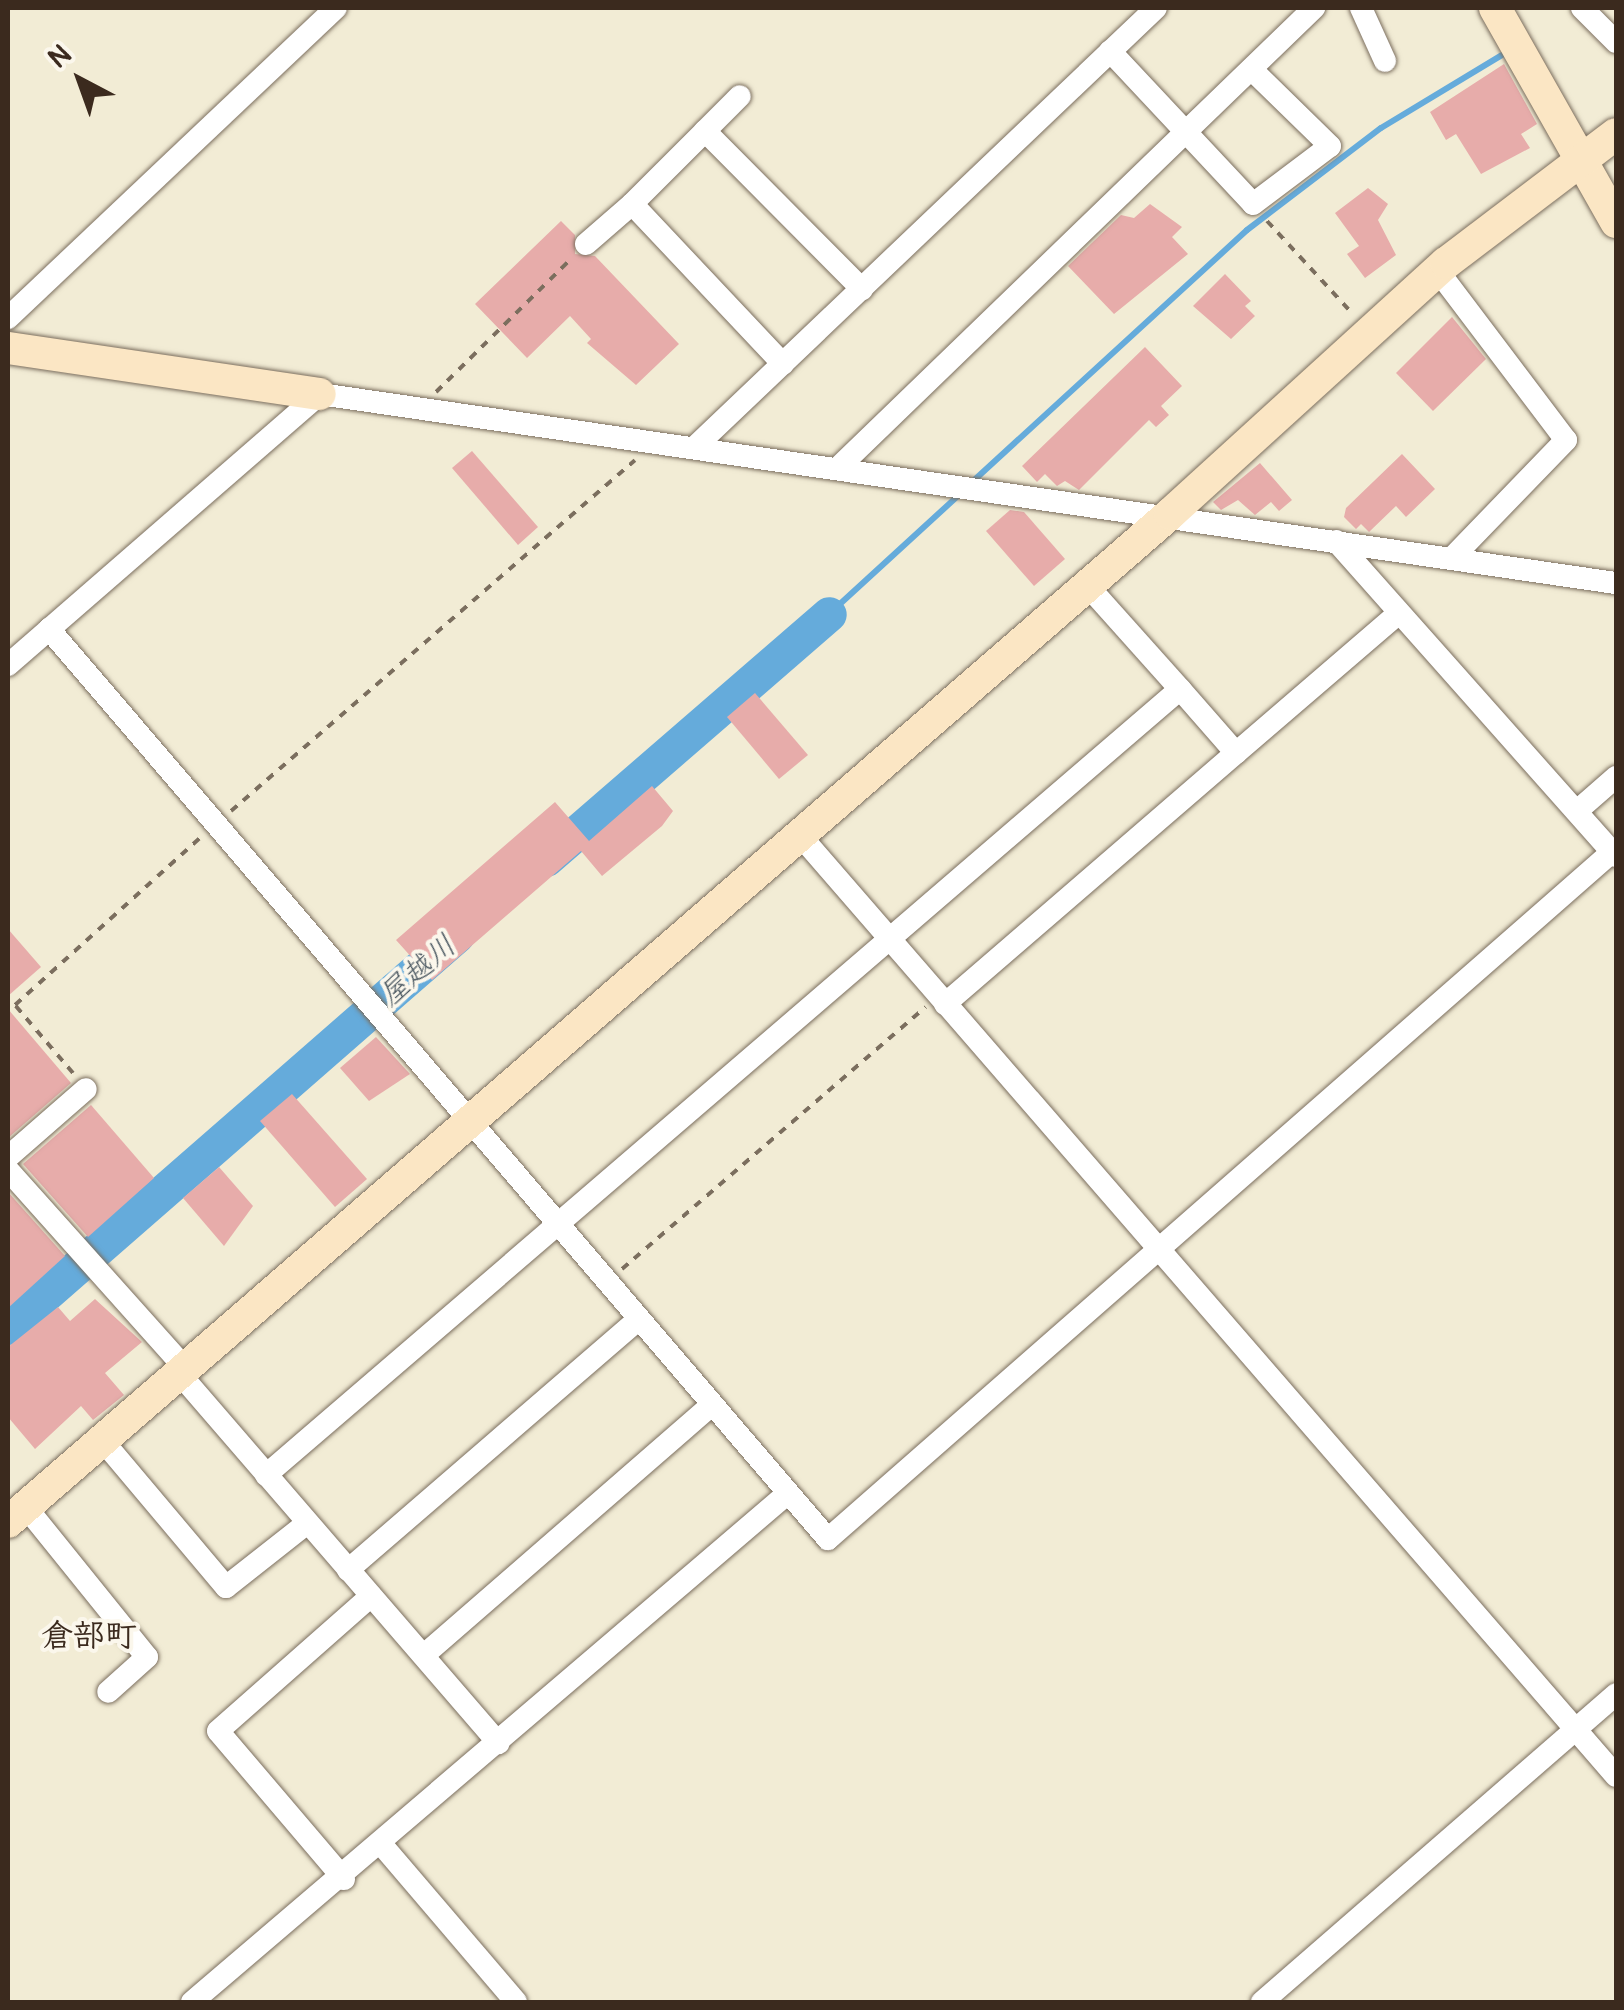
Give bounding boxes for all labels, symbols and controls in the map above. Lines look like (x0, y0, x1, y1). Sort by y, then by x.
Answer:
north arrow (30, 30, 130, 130)
text: N (41, 38, 79, 76)
water label: 屋越川 (372, 928, 464, 1014)
district label: 倉部町 (41, 1617, 137, 1655)

